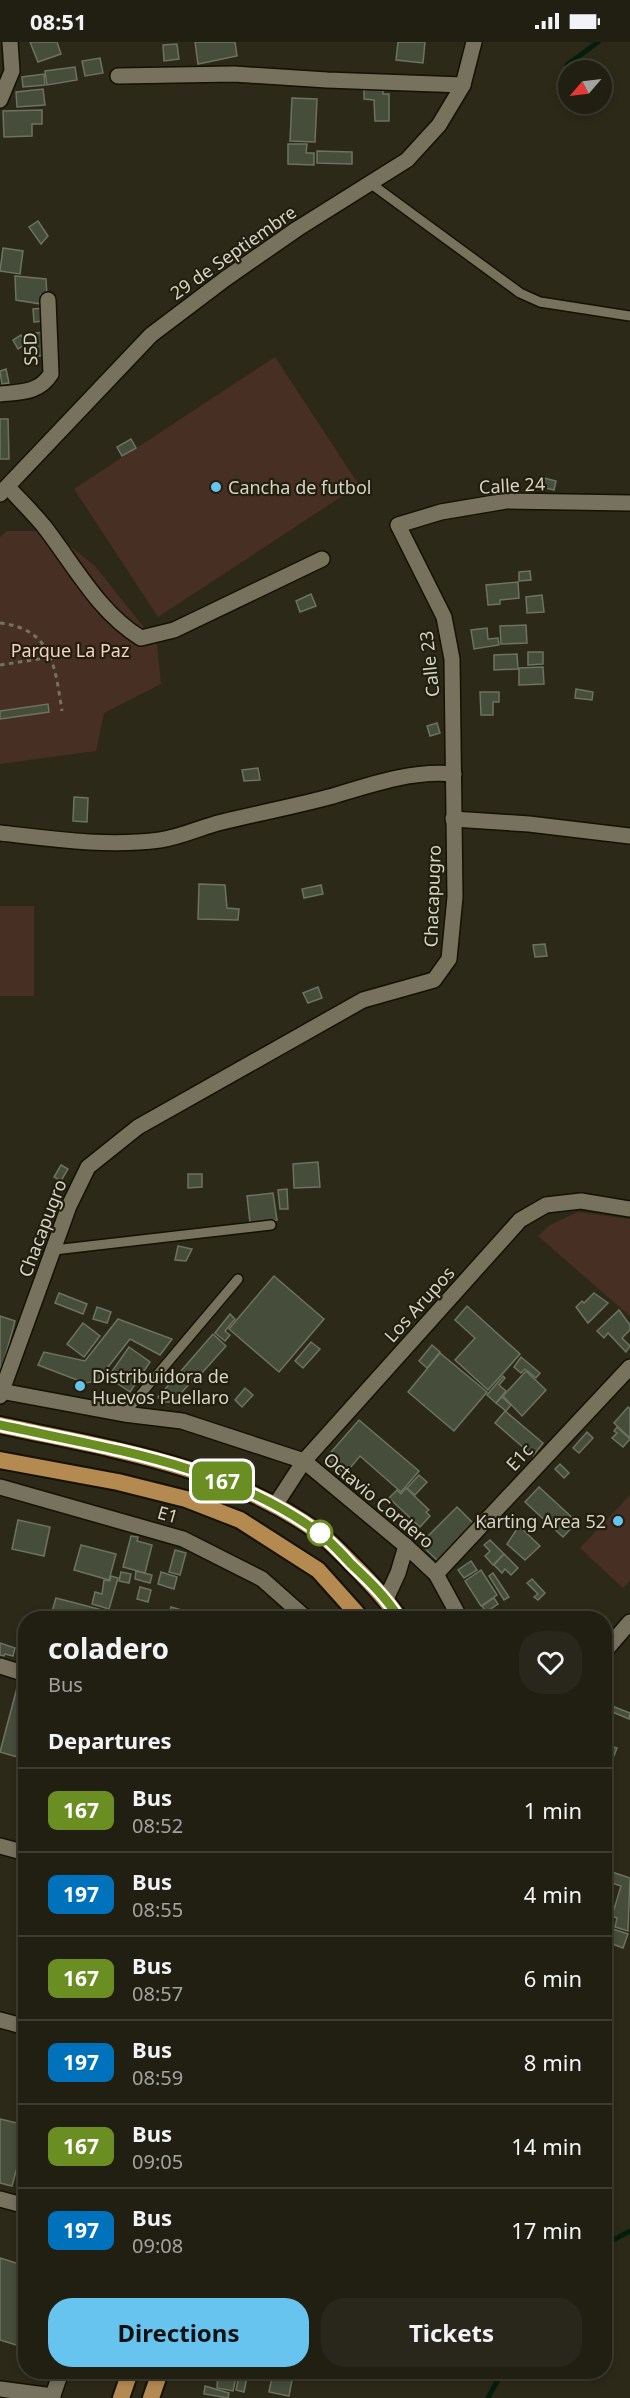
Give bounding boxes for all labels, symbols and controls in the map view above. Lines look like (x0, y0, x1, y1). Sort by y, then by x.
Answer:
text: 08:51 (30, 6, 87, 36)
north arrow (558, 60, 612, 114)
map controls (558, 60, 612, 114)
street label: 29 de Septiembre (165, 200, 301, 304)
street label: S5D (17, 332, 43, 366)
street label: Calle 24 (478, 471, 546, 499)
place label: Cancha de futbol (228, 475, 371, 499)
marker: Cancha de futbol (209, 480, 223, 494)
street label: Calle 23 (414, 630, 444, 698)
park label: Parque La Paz (11, 638, 129, 662)
street label: Chacapugro (418, 844, 446, 948)
street label: Chacapugro (12, 1176, 72, 1280)
street label: Los Arupos (379, 1261, 459, 1347)
place label: Distribuidora de Huevos Puellaro (92, 1364, 229, 1409)
marker: Distribuidora de Huevos Puellaro (73, 1379, 87, 1393)
street label: E1c (500, 1438, 538, 1476)
street label: Octavio Cordero (319, 1447, 439, 1553)
line badge: 167 (188, 1462, 256, 1500)
text: 167 (204, 1467, 240, 1495)
street label: E1 (155, 1500, 181, 1528)
place label: Karting Area 52 (475, 1509, 606, 1533)
marker: Karting Area 52 (611, 1514, 625, 1528)
unlabelled marker (307, 1520, 333, 1546)
text: coladero (48, 1629, 169, 1667)
button: heart (519, 1631, 582, 1694)
text: Bus (48, 1671, 83, 1698)
text: Departures (48, 1725, 172, 1755)
text: Bus (132, 1782, 172, 1812)
text: 1 min (524, 1795, 582, 1825)
text: 167 (63, 1796, 99, 1824)
text: 08:52 (132, 1812, 183, 1839)
text: Bus (132, 1866, 172, 1896)
text: 4 min (524, 1879, 582, 1909)
text: 197 (63, 1880, 99, 1908)
text: 08:55 (132, 1896, 183, 1923)
text: Bus (132, 1950, 172, 1980)
text: 6 min (524, 1963, 582, 1993)
text: 167 (63, 1964, 99, 1992)
text: 08:57 (132, 1980, 183, 2007)
text: Bus (132, 2034, 172, 2064)
text: 8 min (524, 2047, 582, 2077)
text: 197 (63, 2048, 99, 2076)
text: 08:59 (132, 2064, 183, 2091)
text: Bus (132, 2118, 172, 2148)
text: 14 min (511, 2131, 582, 2161)
text: 167 (63, 2132, 99, 2160)
text: 09:05 (132, 2148, 183, 2175)
text: Bus (132, 2202, 172, 2232)
text: 17 min (511, 2215, 582, 2245)
text: 197 (63, 2216, 99, 2244)
text: 09:08 (132, 2232, 183, 2259)
button: Directions (48, 2298, 309, 2367)
button: Tickets (321, 2298, 582, 2367)

